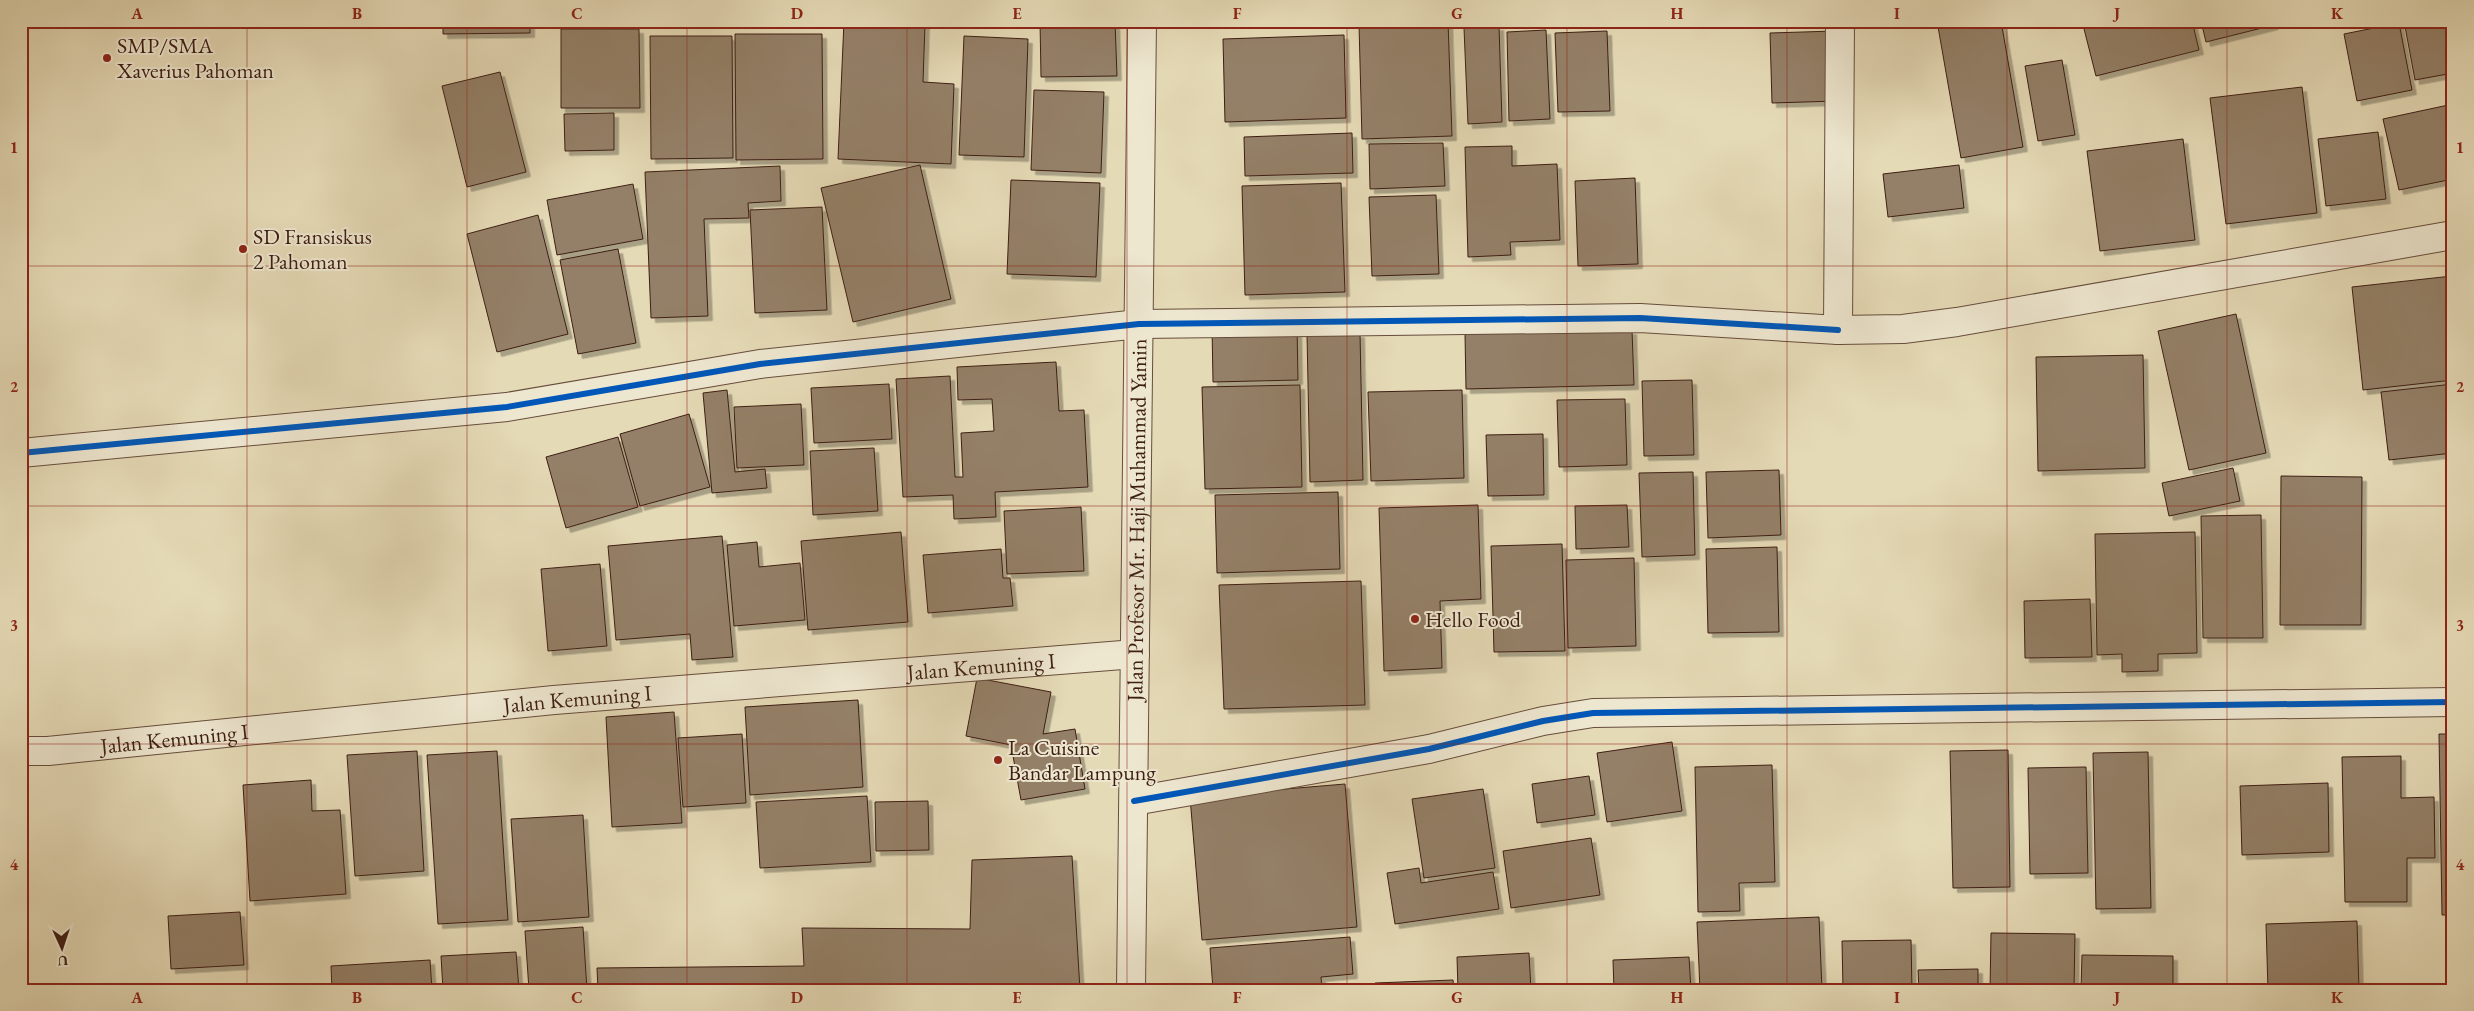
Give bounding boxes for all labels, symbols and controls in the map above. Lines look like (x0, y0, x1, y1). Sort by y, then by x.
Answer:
text: A (130, 3, 143, 24)
text: B (352, 3, 362, 24)
text: C (571, 3, 583, 24)
text: D (791, 3, 803, 24)
text: E (1012, 3, 1022, 24)
text: F (1233, 3, 1242, 24)
text: G (1451, 3, 1463, 24)
text: H (1671, 3, 1684, 24)
text: I (1894, 3, 1900, 24)
text: J (2112, 3, 2120, 24)
text: K (2331, 3, 2344, 24)
place label: SMP/SMA Xaverius Pahoman (116, 31, 274, 85)
marker: SMP/SMA Xaverius Pahoman (101, 52, 113, 64)
text: 1 (10, 137, 18, 158)
text: 1 (2456, 137, 2464, 158)
place label: SD Fransiskus 2 Pahoman (253, 222, 372, 276)
marker: SD Fransiskus 2 Pahoman (237, 243, 249, 255)
street label: Jalan Profesor Mr. Haji Muhammad Yamin (1120, 338, 1153, 704)
text: 2 (10, 376, 19, 397)
text: 2 (2456, 376, 2465, 397)
place label: Hello Food (1425, 605, 1522, 634)
marker: Hello Food (1409, 613, 1421, 625)
text: 3 (10, 615, 18, 636)
text: 3 (2456, 615, 2464, 636)
street label: Jalan Kemuning I (904, 646, 1057, 687)
street label: Jalan Kemuning I (500, 678, 653, 720)
street label: Jalan Kemuning I (97, 716, 250, 760)
place label: La Cuisine Bandar Lampung (1008, 733, 1156, 787)
marker: La Cuisine Bandar Lampung (992, 754, 1004, 766)
text: 4 (10, 854, 19, 875)
text: 4 (2456, 854, 2465, 875)
north arrow (38, 924, 88, 974)
text: U (56, 952, 68, 970)
text: A (130, 987, 143, 1008)
text: B (352, 987, 362, 1008)
text: C (571, 987, 583, 1008)
text: D (791, 987, 803, 1008)
text: E (1012, 987, 1022, 1008)
text: F (1233, 987, 1242, 1008)
text: G (1451, 987, 1463, 1008)
text: H (1671, 987, 1684, 1008)
text: I (1894, 987, 1900, 1008)
text: J (2112, 987, 2120, 1008)
text: K (2331, 987, 2344, 1008)

